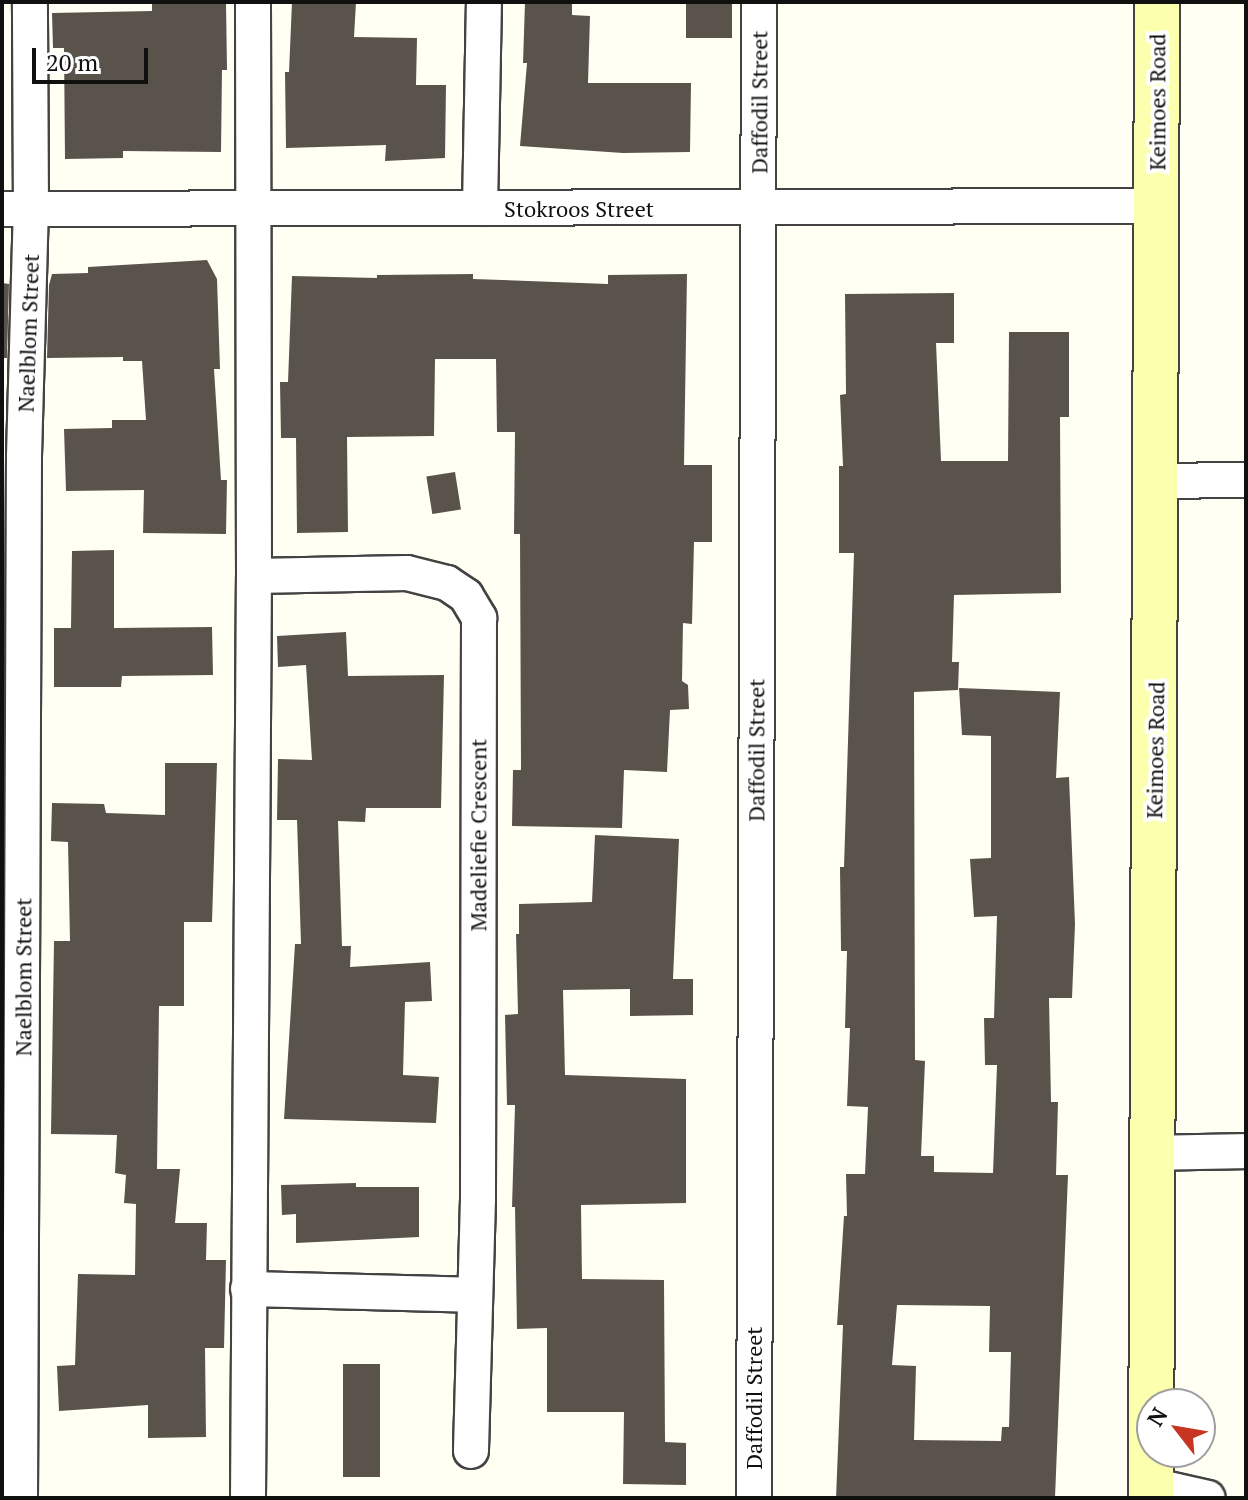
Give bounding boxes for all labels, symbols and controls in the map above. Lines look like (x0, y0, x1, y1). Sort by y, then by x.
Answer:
street label: Daffodil Street (746, 31, 772, 173)
scale bar (36, 32, 152, 82)
street label: Keimoes Road (1144, 33, 1170, 171)
text: 20 m (46, 46, 98, 78)
street label: Stokroos Street (504, 196, 654, 222)
street label: Naelblom Street (12, 253, 44, 413)
street label: Daffodil Street (743, 679, 769, 821)
street label: Keimoes Road (1141, 681, 1169, 819)
street label: Madeliefie Crescent (465, 739, 491, 931)
street label: Naelblom Street (10, 898, 36, 1056)
street label: Daffodil Street (741, 1327, 767, 1469)
north arrow (1136, 1388, 1216, 1468)
text: N (1140, 1402, 1173, 1431)

